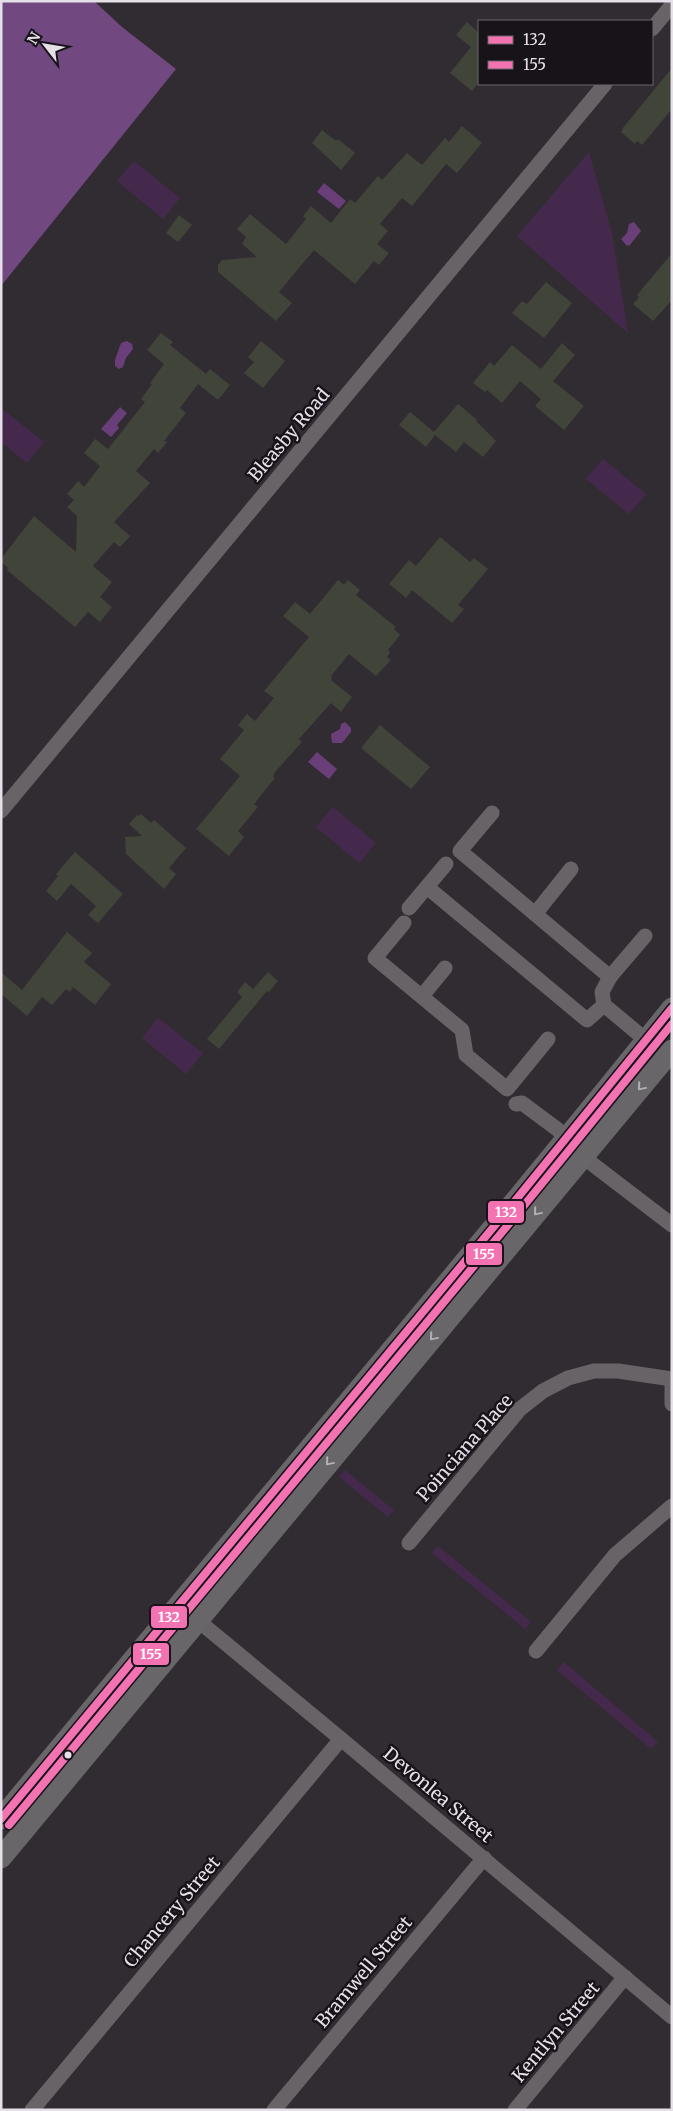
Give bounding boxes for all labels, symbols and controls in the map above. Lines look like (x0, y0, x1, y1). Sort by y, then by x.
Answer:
north arrow (20, 20, 70, 70)
legend (478, 20, 653, 85)
text: N (23, 29, 44, 48)
text: 132 (523, 30, 546, 49)
text: 155 (523, 55, 546, 74)
street label: Bleasby Road (243, 383, 334, 486)
one-way arrow (638, 1081, 646, 1090)
line badge: 132 (487, 1200, 525, 1224)
text: 132 (495, 1203, 517, 1221)
one-way arrow (534, 1207, 543, 1216)
line badge: 155 (465, 1242, 503, 1266)
text: 155 (473, 1245, 495, 1263)
one-way arrow (430, 1331, 439, 1340)
street label: Poinciana Place (412, 1389, 518, 1506)
one-way arrow (327, 1456, 335, 1465)
line badge: 132 (150, 1605, 188, 1629)
text: 132 (158, 1608, 180, 1626)
line badge: 155 (132, 1642, 170, 1666)
text: 155 (140, 1645, 162, 1663)
street label: Devonlea Street (379, 1742, 498, 1847)
unlabelled marker (63, 1750, 73, 1760)
street label: Chancery Street (118, 1851, 225, 1972)
street label: Bramwell Street (310, 1911, 417, 2032)
street label: Kentlyn Street (507, 1977, 604, 2087)

